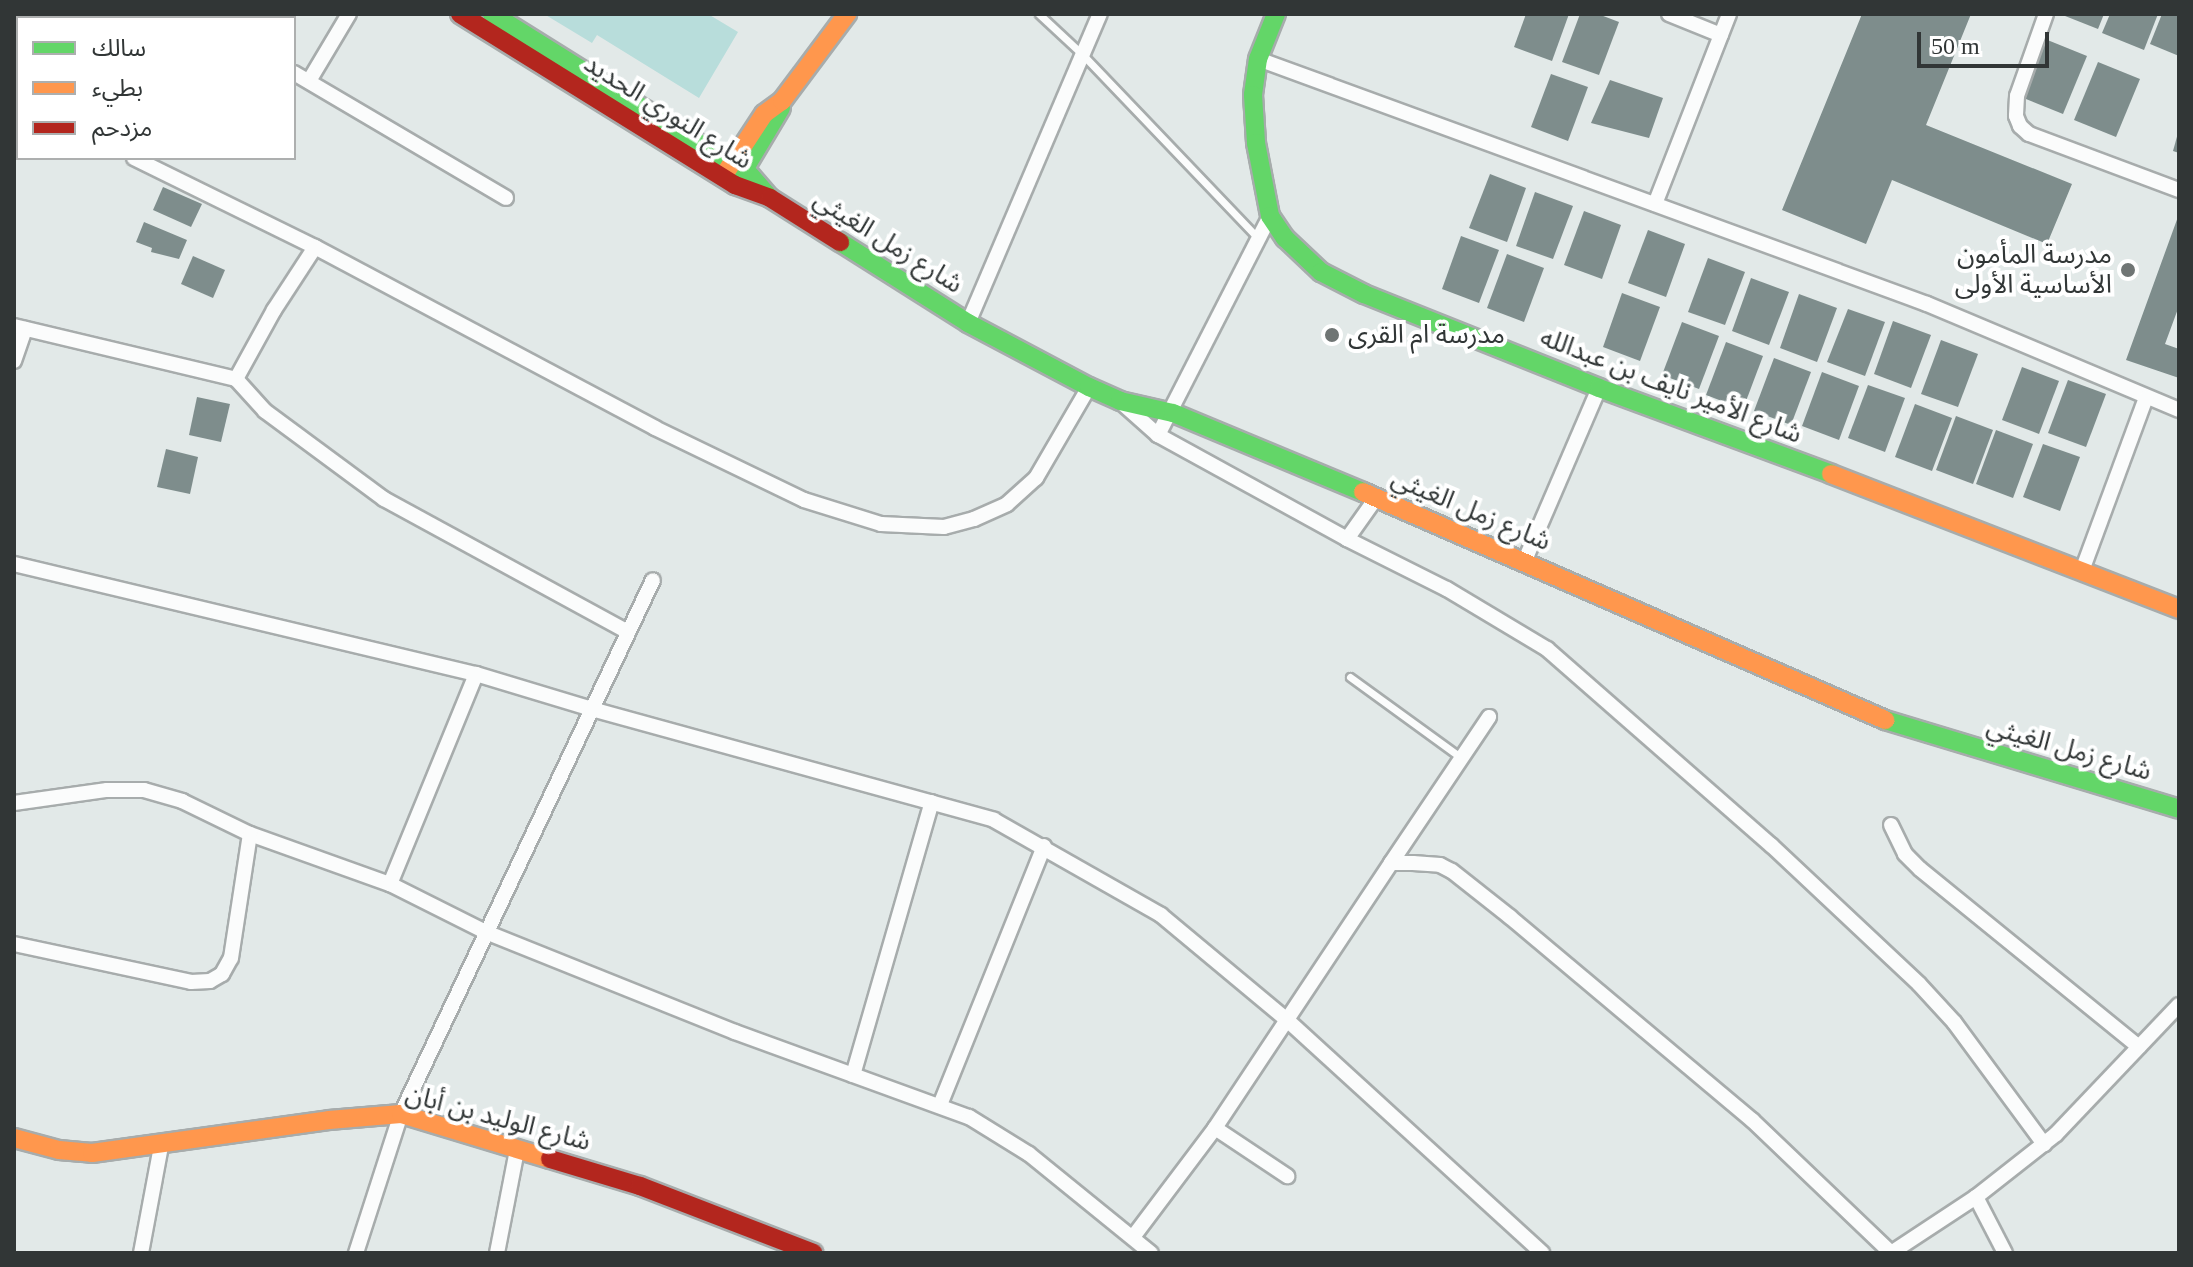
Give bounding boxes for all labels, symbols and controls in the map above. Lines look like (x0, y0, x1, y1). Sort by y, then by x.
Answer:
legend (16, 16, 296, 160)
scale bar (1921, 16, 2053, 66)
text: 50 m (1931, 33, 1980, 59)
text: سالك (92, 35, 146, 61)
street label: شارع النوري الحديد (578, 48, 758, 176)
text: بطيء (92, 75, 143, 101)
text: مزدحم (92, 115, 152, 141)
street label: شارع زمل الغيثي (808, 184, 968, 300)
place label: مدرسة المأمون الأساسية الأولى (1955, 239, 2112, 300)
marker: مدرسة المأمون الأساسية الأولى (2119, 261, 2137, 279)
place label: مدرسة ام القرى (1348, 319, 1505, 351)
street label: شارع الأمير نايف بن عبدالله (1536, 322, 1806, 450)
marker: مدرسة ام القرى (1323, 326, 1341, 344)
street label: شارع زمل الغيثي (1387, 462, 1555, 558)
street label: شارع زمل الغيثي (1983, 711, 2155, 787)
street label: شارع الوليد بن أبان (402, 1078, 594, 1158)

